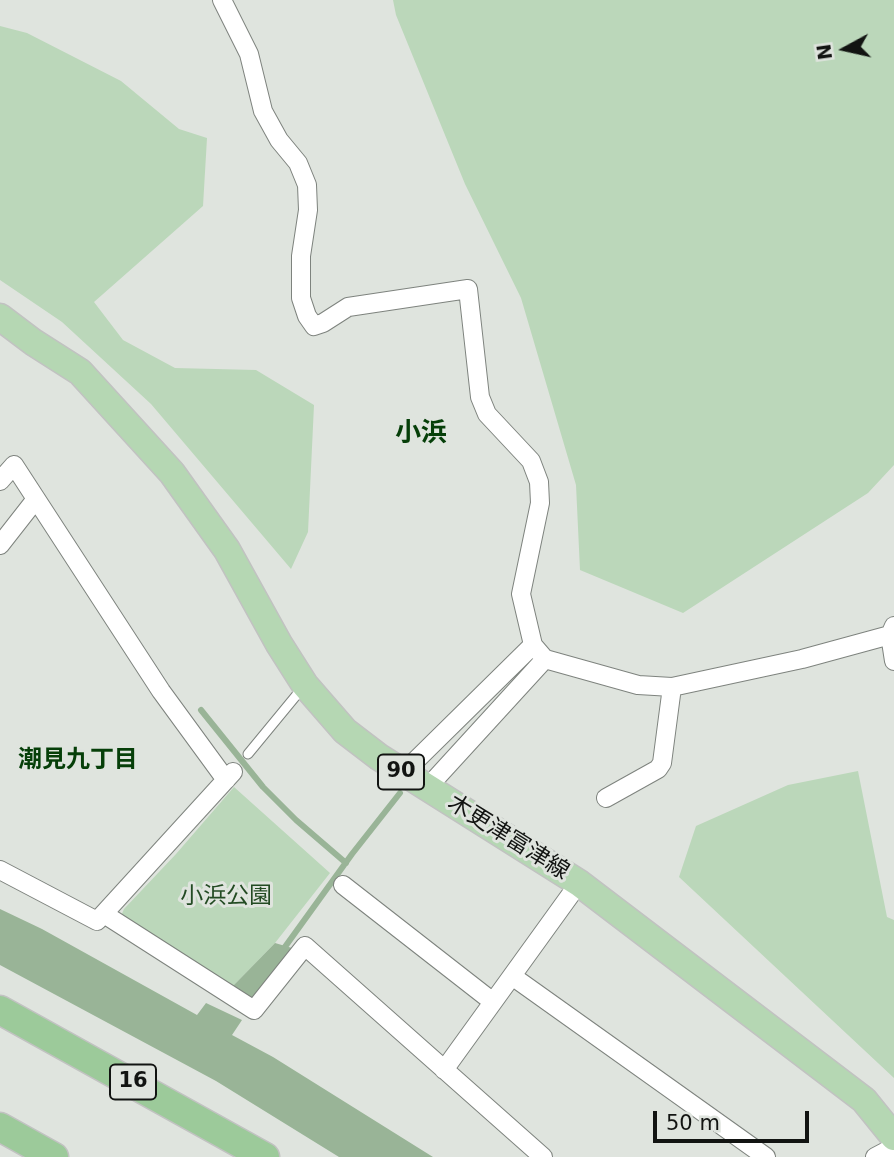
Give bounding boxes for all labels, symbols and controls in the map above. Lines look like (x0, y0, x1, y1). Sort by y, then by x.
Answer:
north arrow (810, 14, 880, 84)
text: N (812, 43, 836, 61)
district label: 小浜 (395, 418, 447, 450)
district label: 潮見九丁目 (18, 747, 138, 775)
road number: 90 (378, 754, 424, 790)
street label: 木更津富津線 (442, 790, 574, 886)
park label: 小浜公園 (180, 883, 272, 911)
road number: 16 (110, 1064, 156, 1100)
scale bar (656, 1098, 812, 1142)
text: 50 m (666, 1111, 720, 1135)

